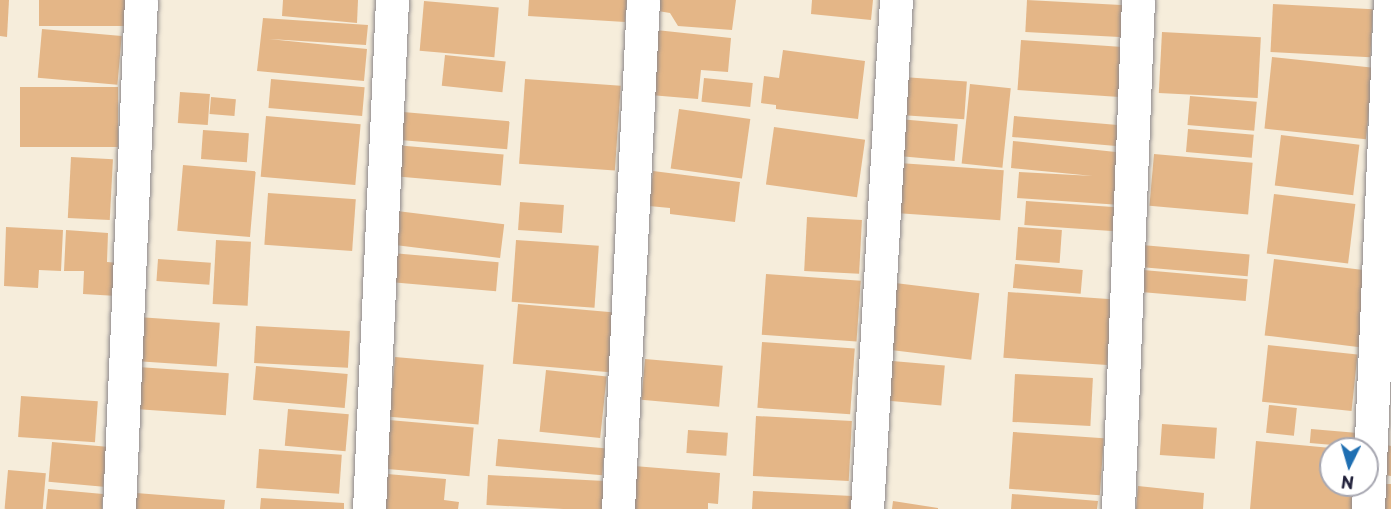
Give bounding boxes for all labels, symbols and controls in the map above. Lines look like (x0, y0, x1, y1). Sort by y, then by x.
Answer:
north arrow (1319, 437, 1379, 497)
text: N (1340, 470, 1355, 495)

